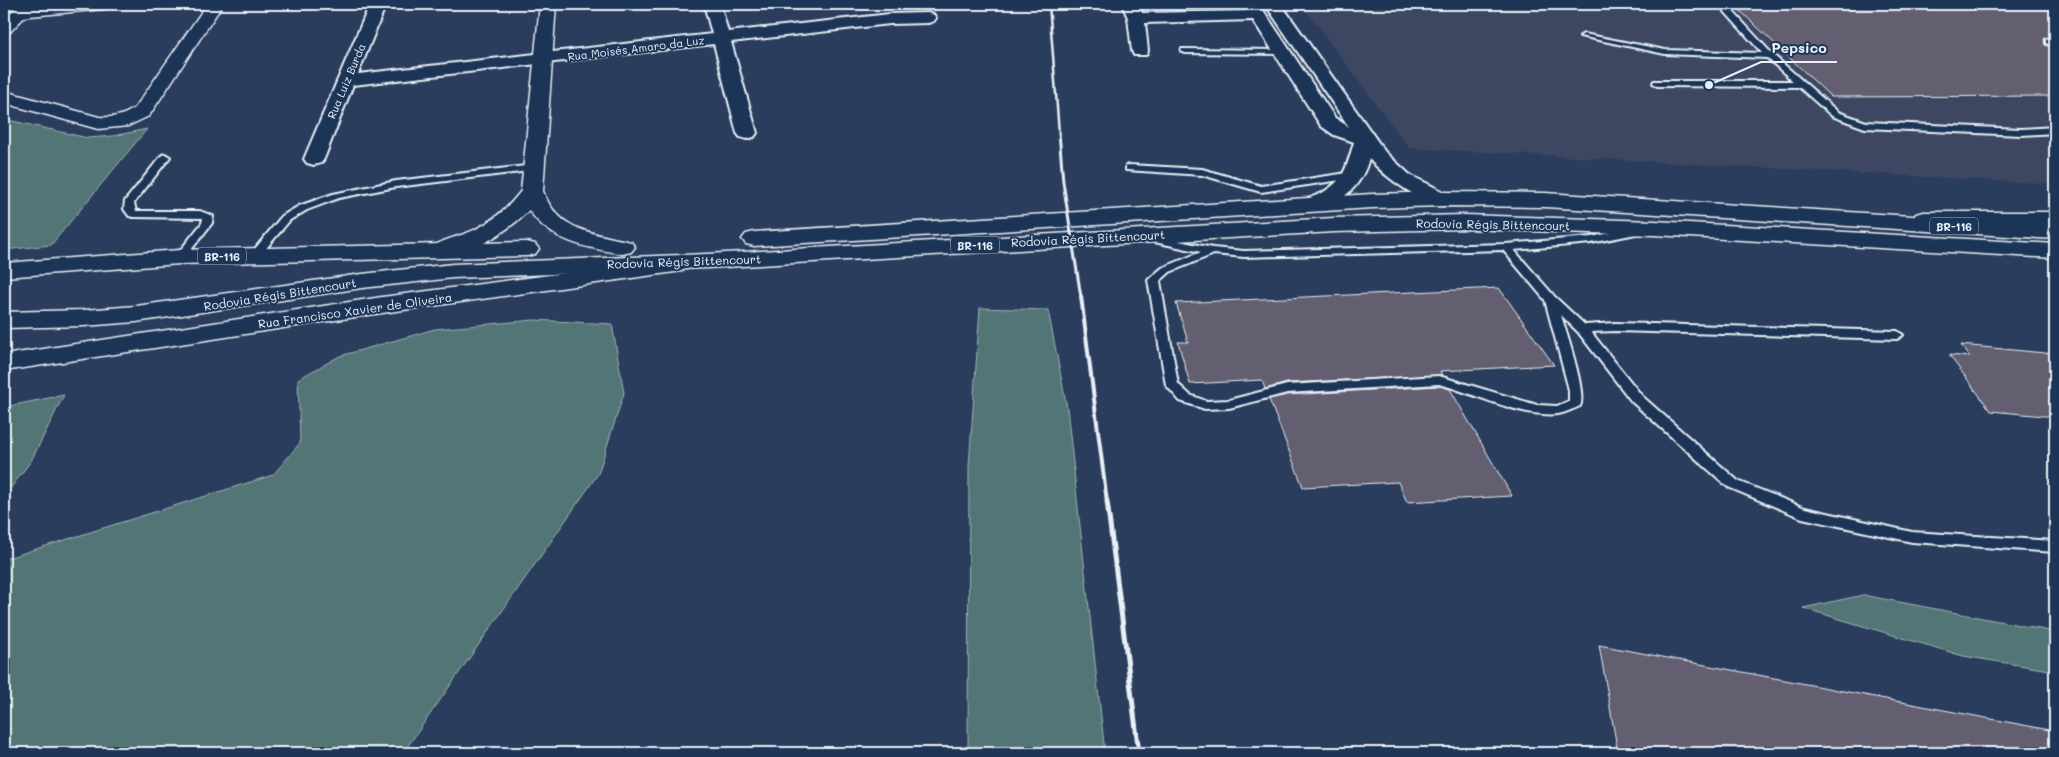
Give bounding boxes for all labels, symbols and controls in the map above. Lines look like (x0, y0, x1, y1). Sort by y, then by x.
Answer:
street label: Rua Moisés Amaro da Luz (567, 32, 705, 64)
callout: Pepsico (1761, 33, 1837, 62)
text: Pepsico (1771, 38, 1827, 57)
street label: Rua Luiz Burda (323, 41, 369, 121)
street label: Rodovia Régis Bittencourt (1416, 215, 1570, 233)
road number: BR-116 (1930, 218, 1978, 235)
street label: Rodovia Régis Bittencourt (1011, 226, 1165, 250)
road number: BR-116 (951, 236, 999, 254)
road number: BR-116 (198, 248, 246, 264)
street label: Rodovia Régis Bittencourt (607, 250, 761, 272)
street label: Rodovia Régis Bittencourt (203, 274, 357, 314)
street label: Rua Francisco Xavier de Oliveira (257, 288, 453, 332)

